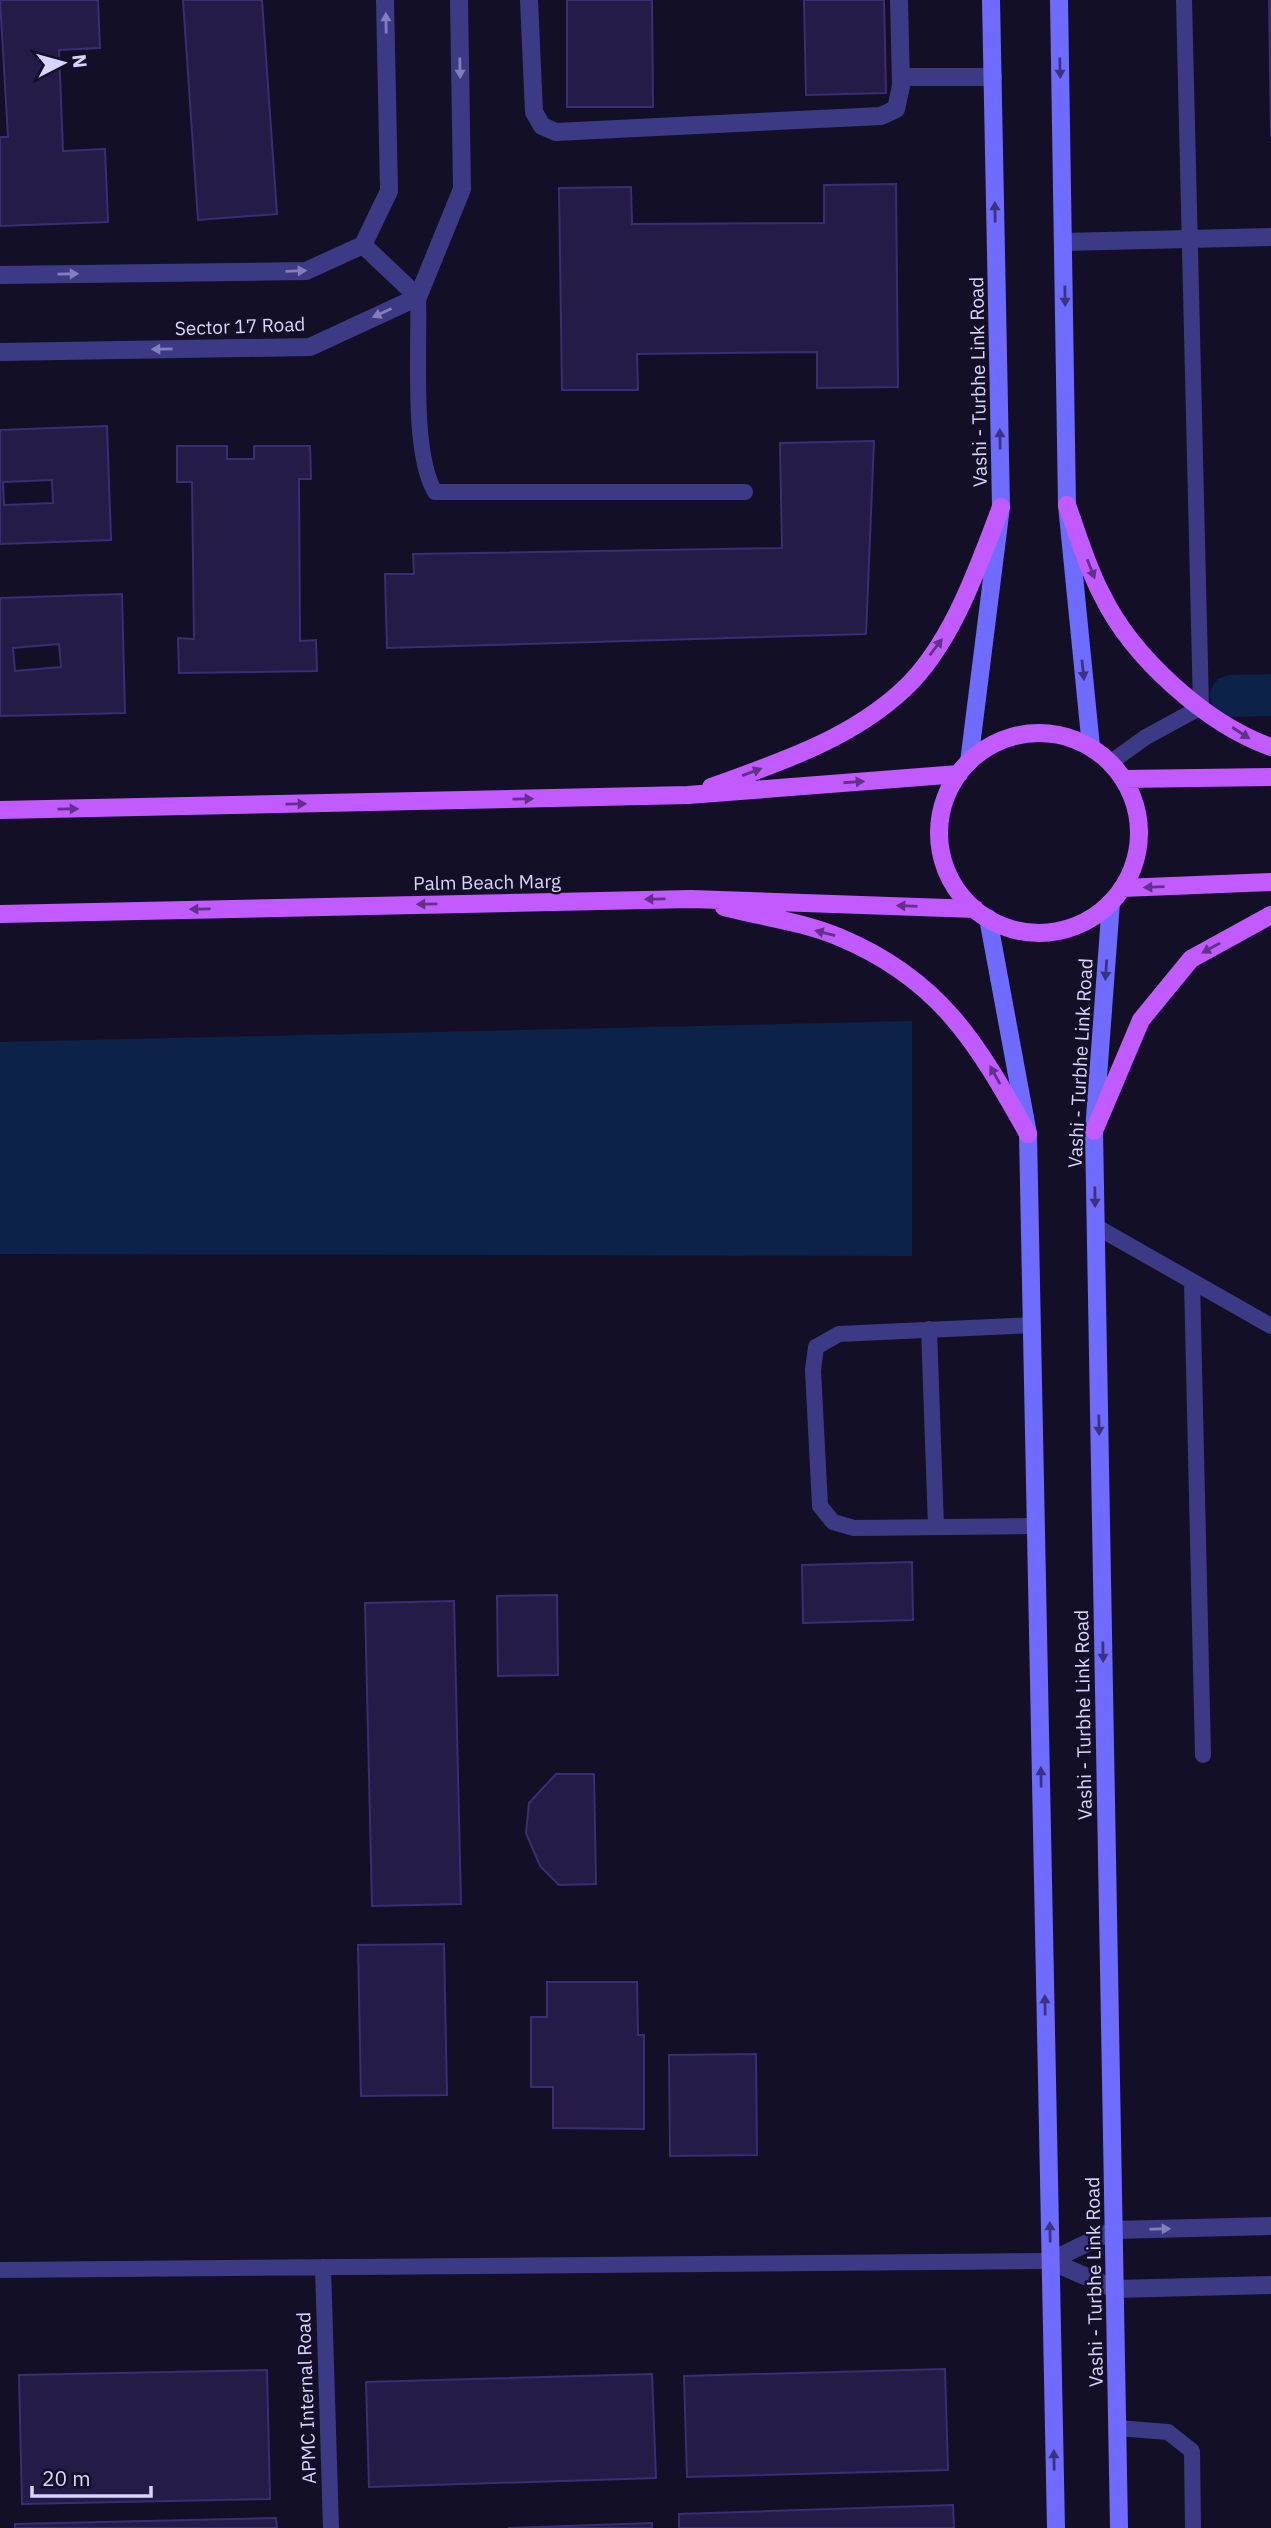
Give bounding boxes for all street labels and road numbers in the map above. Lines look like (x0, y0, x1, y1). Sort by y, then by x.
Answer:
street label: Vashi - Turbhe Link Road (964, 277, 992, 487)
street label: Sector 17 Road (174, 312, 306, 340)
street label: Palm Beach Marg (413, 869, 561, 895)
street label: Vashi - Turbhe Link Road (1063, 957, 1097, 1169)
street label: Vashi - Turbhe Link Road (1069, 1610, 1097, 1820)
street label: Vashi - Turbhe Link Road (1080, 2177, 1108, 2387)
street label: APMC Internal Road (291, 2312, 321, 2484)

